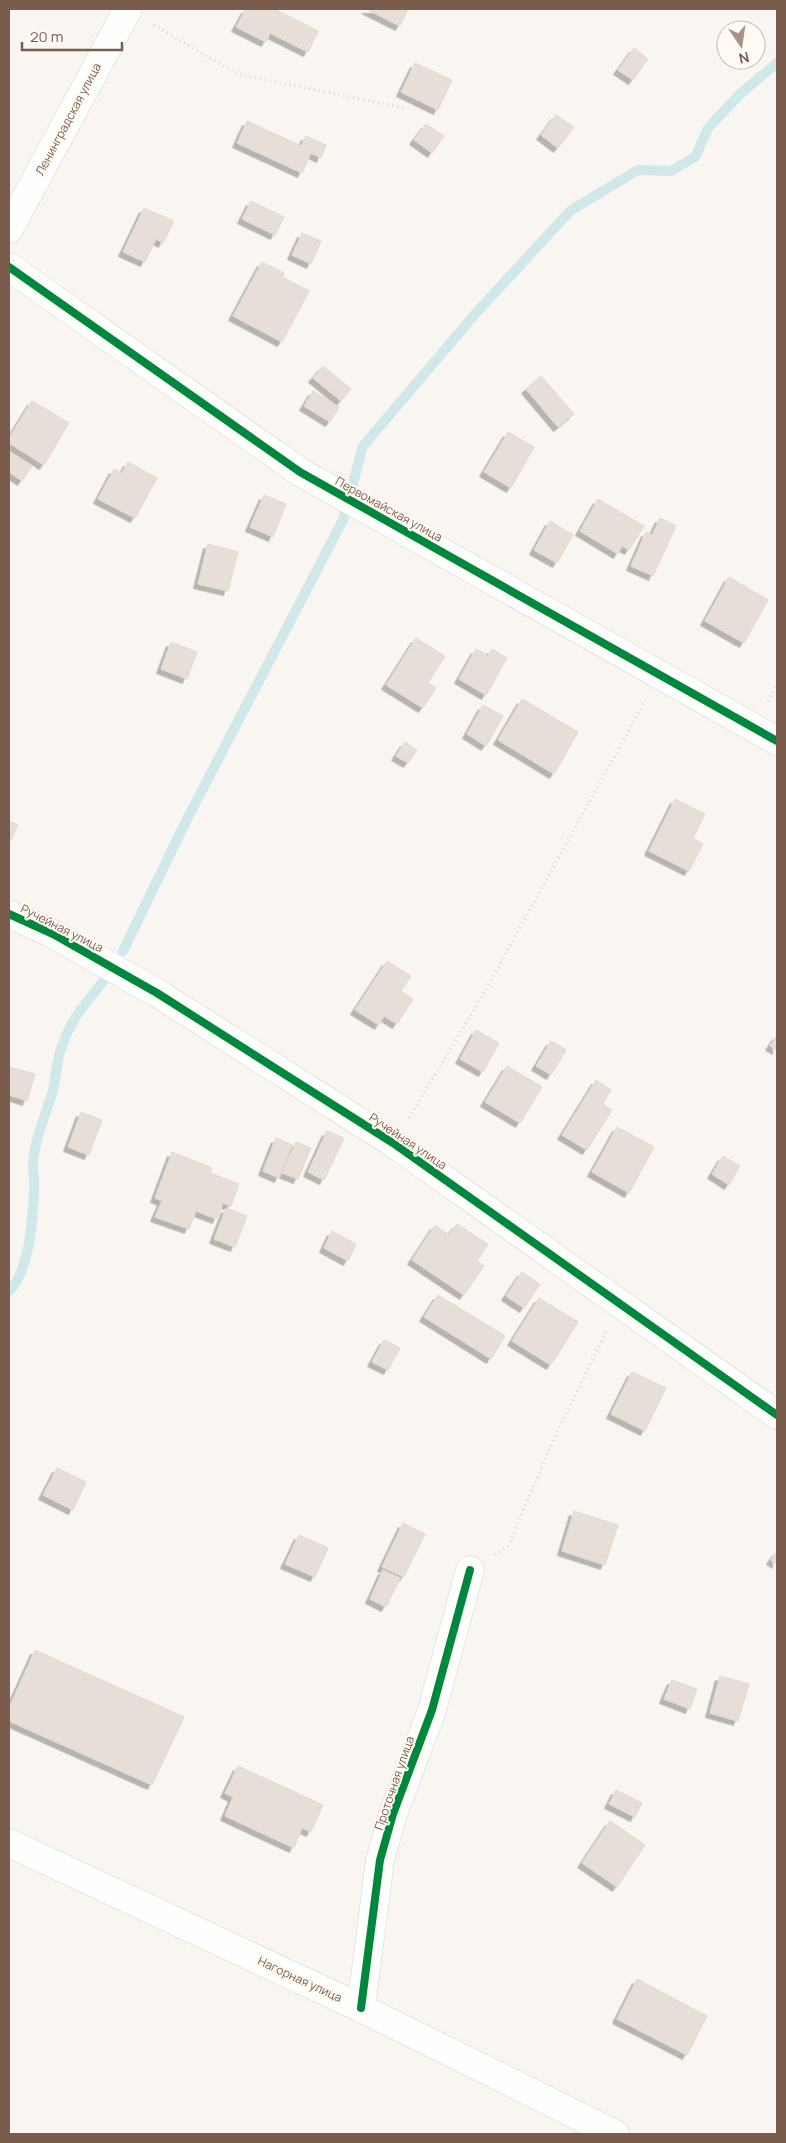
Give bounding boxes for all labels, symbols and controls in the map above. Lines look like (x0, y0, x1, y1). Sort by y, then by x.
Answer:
scale bar (22, 20, 122, 52)
north arrow (716, 20, 766, 70)
text: 20 m (30, 26, 63, 47)
text: N (737, 48, 751, 69)
street label: Ленинградская улица (31, 60, 105, 178)
street label: Первомайская улица (332, 472, 446, 546)
street label: Ручейная улица (18, 900, 106, 956)
street label: Ручейная улица (366, 1109, 450, 1173)
street label: Проточная улица (370, 1734, 418, 1832)
street label: Нагорная улица (255, 1952, 345, 2006)

